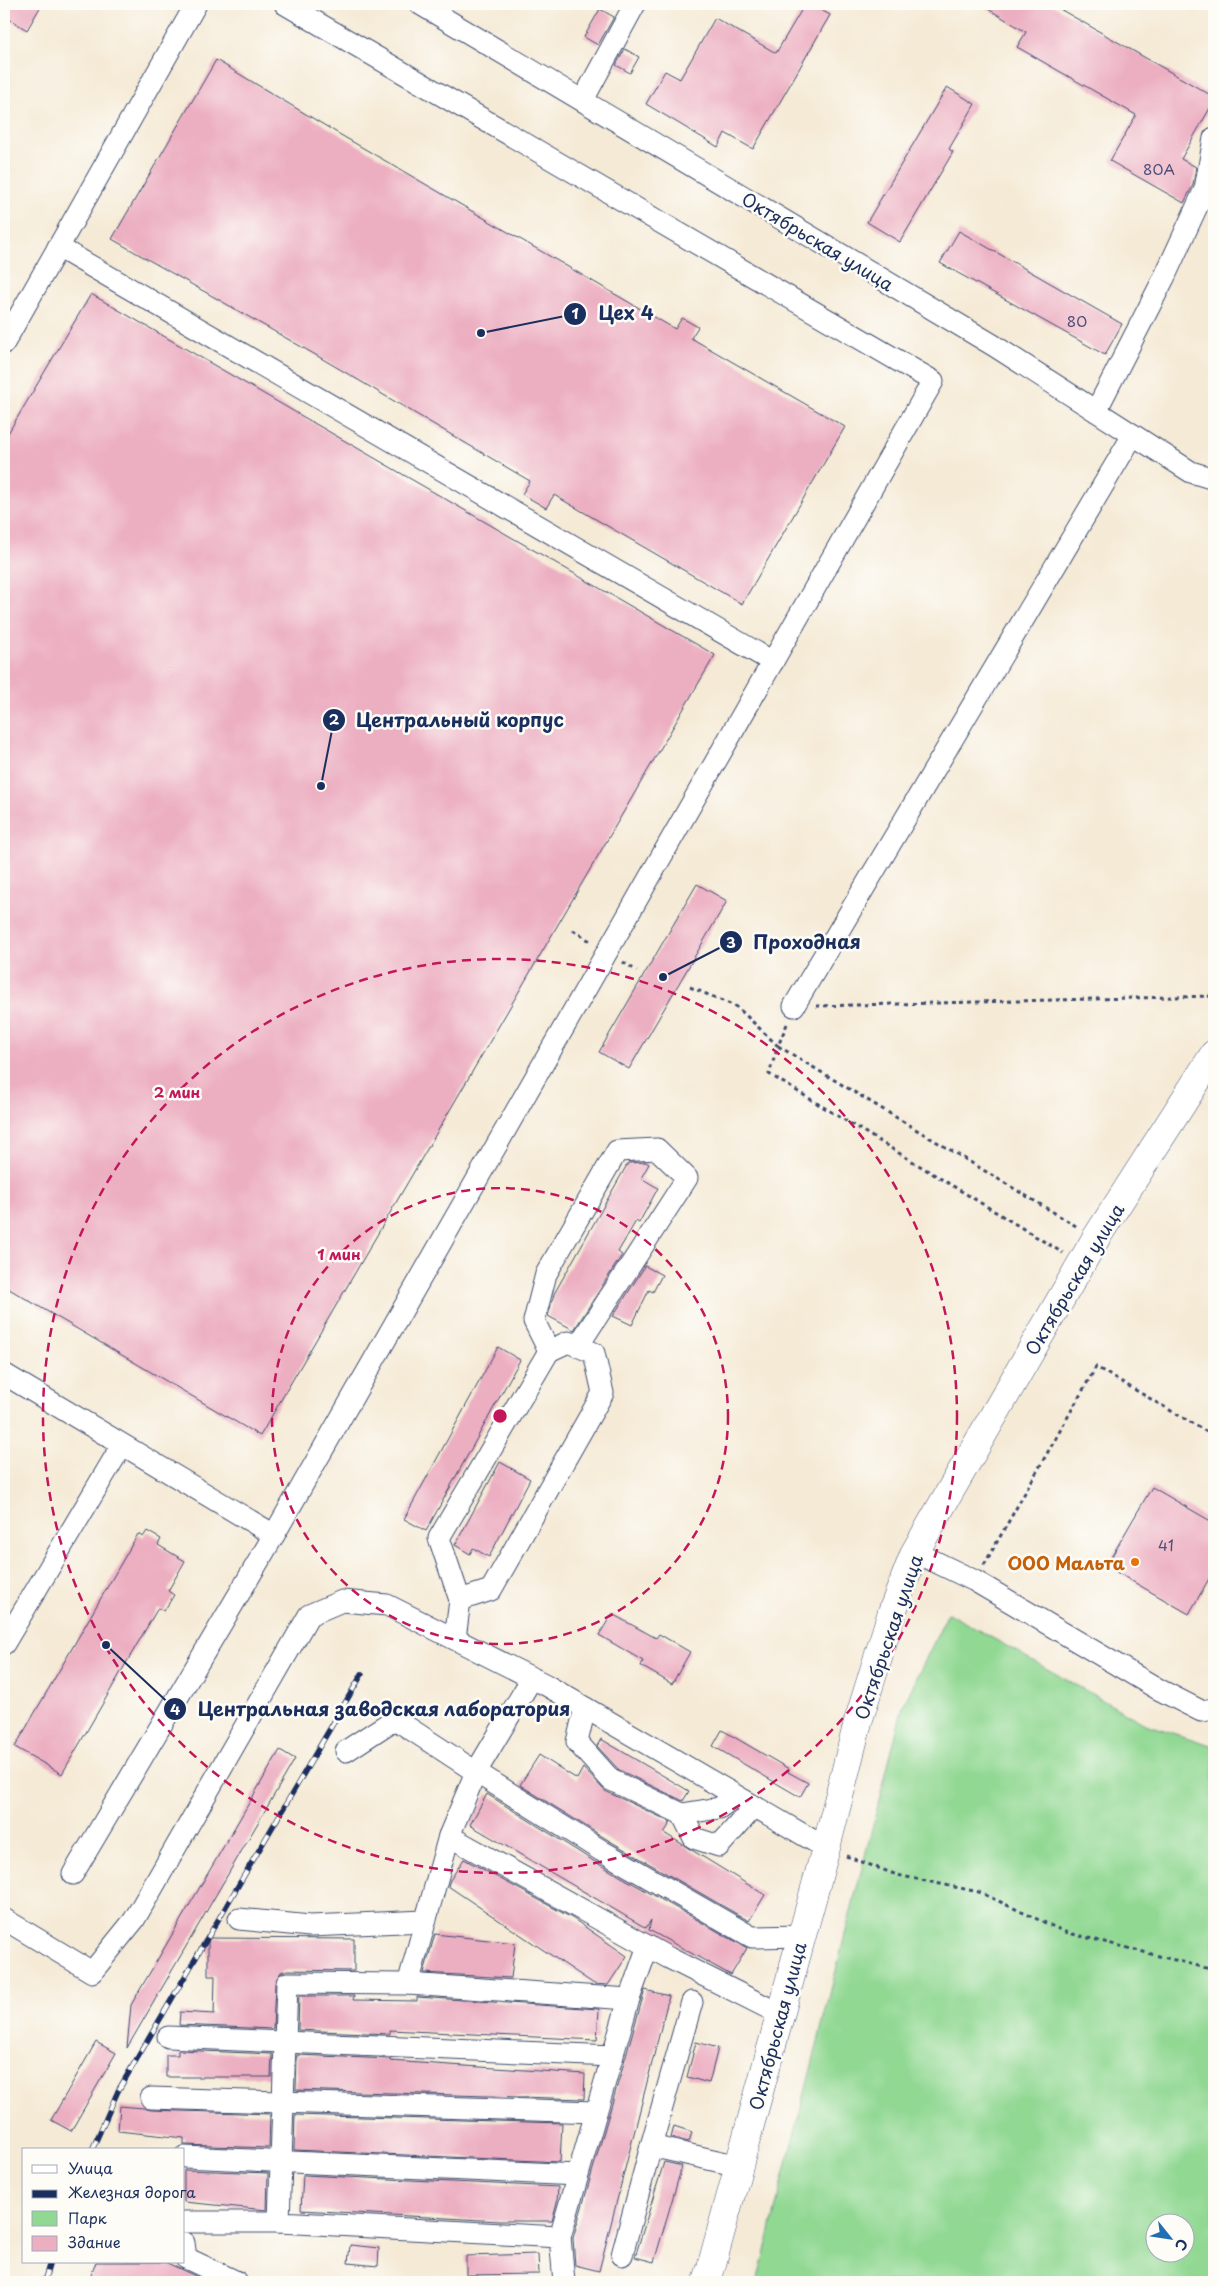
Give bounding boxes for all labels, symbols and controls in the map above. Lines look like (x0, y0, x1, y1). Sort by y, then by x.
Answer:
house number: 80А (1143, 157, 1175, 180)
street label: Октябрьская улица (737, 185, 900, 297)
callout: Цех 4 (563, 297, 664, 331)
text: Цех 4 (598, 298, 654, 326)
text: 1 (571, 301, 579, 324)
house number: 80 (1067, 309, 1087, 332)
callout: Центральный корпус (321, 703, 574, 737)
text: Центральный корпус (356, 705, 564, 733)
text: 2 (329, 707, 340, 730)
callout: Проходная (718, 925, 871, 959)
text: Проходная (753, 927, 861, 955)
text: 3 (726, 930, 736, 953)
text: 2 мин (154, 1080, 201, 1103)
street label: Октябрьская улица (1018, 1197, 1130, 1360)
text: 1 мин (317, 1242, 361, 1265)
centre of rings (491, 1407, 509, 1425)
house number: 41 (1158, 1533, 1174, 1556)
place label: ООО Мальта (1007, 1549, 1126, 1576)
street label: Октябрьская улица (847, 1550, 929, 1723)
marker: ООО Мальта (1129, 1556, 1141, 1568)
callout: Центральная заводская лаборатория (162, 1692, 580, 1726)
text: Центральная заводская лаборатория (198, 1694, 570, 1722)
text: 4 (170, 1697, 180, 1720)
street label: Октябрьская улица (742, 1938, 813, 2113)
legend (22, 2148, 185, 2264)
text: Улица (68, 2156, 113, 2179)
text: Железная дорога (68, 2180, 196, 2203)
text: Парк (68, 2206, 107, 2229)
north arrow (1146, 2214, 1196, 2264)
text: Здание (68, 2230, 121, 2253)
text: С (1170, 2235, 1193, 2255)

